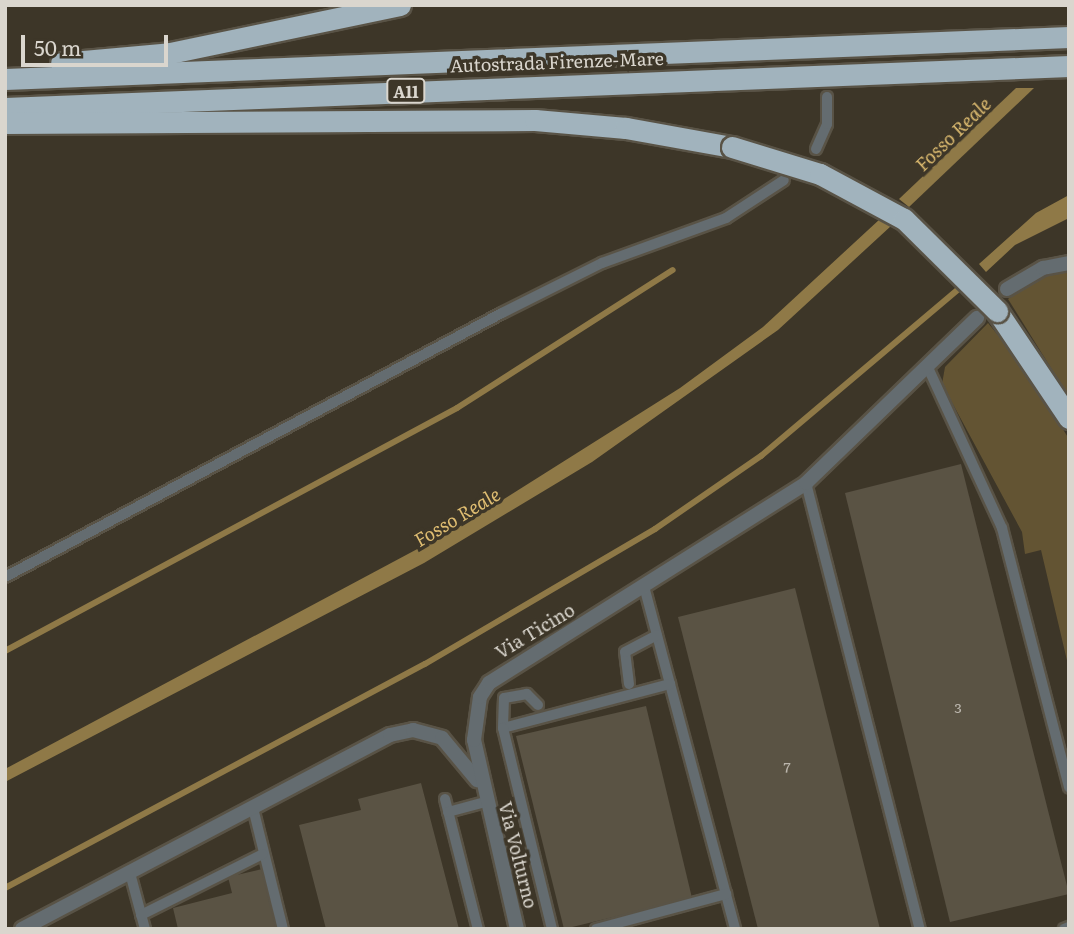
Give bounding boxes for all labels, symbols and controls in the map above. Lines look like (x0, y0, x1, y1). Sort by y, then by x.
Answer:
scale bar (24, 21, 172, 65)
text: 50 m (34, 31, 81, 62)
street label: Autostrada Firenze-Mare (450, 47, 664, 77)
road number: A11 (385, 78, 427, 104)
water label: Fosso Reale (910, 92, 996, 176)
water label: Fosso Reale (410, 482, 504, 552)
street label: Via Ticino (491, 599, 579, 663)
house number: 3 (954, 699, 962, 715)
house number: 7 (783, 758, 791, 774)
street label: Via Volturno (494, 799, 542, 911)

